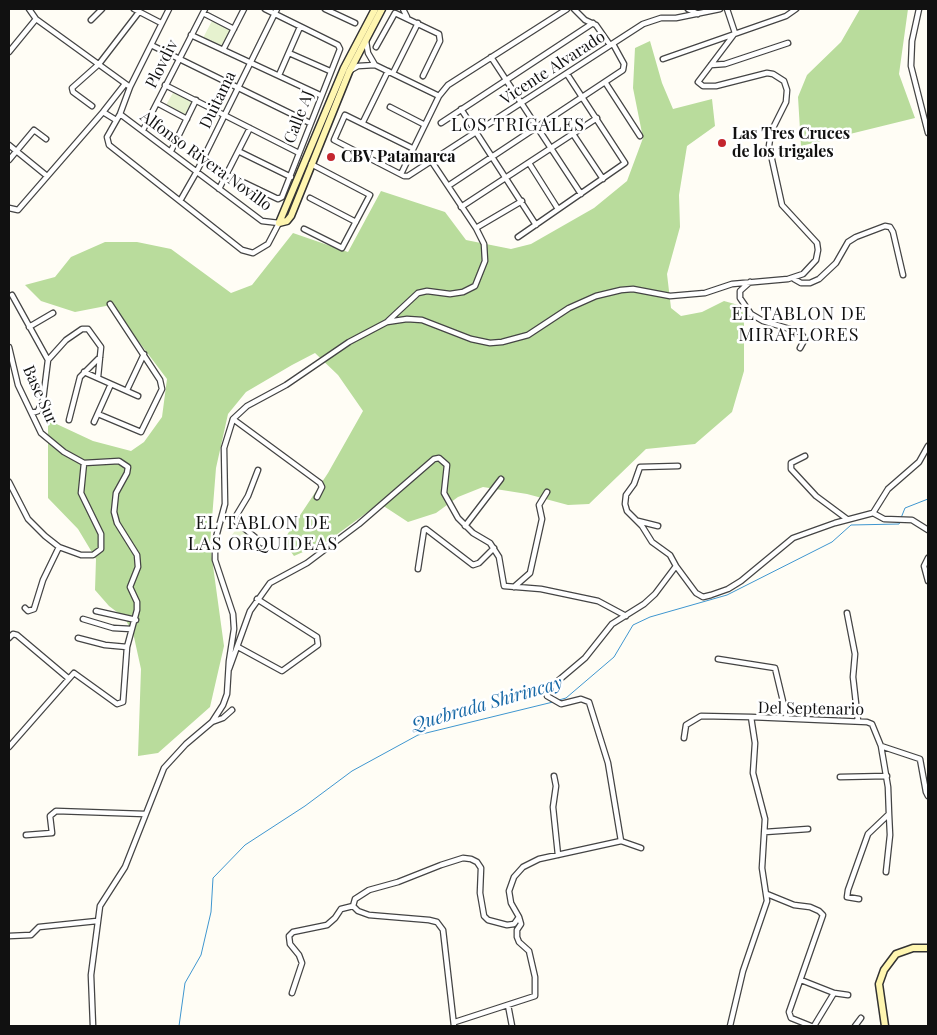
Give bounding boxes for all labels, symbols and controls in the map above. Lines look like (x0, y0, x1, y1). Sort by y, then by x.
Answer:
street label: Vicente Alvarado (497, 27, 609, 109)
street label: Plovdiv (142, 37, 182, 91)
street label: Duitama (196, 68, 240, 132)
street label: Calle AJ (280, 88, 318, 146)
street label: Alfonso Rivera Novillo (137, 107, 275, 215)
district label: LOS TRIGALES (450, 114, 586, 136)
place label: Las Tres Cruces de los trigales (732, 124, 850, 162)
marker: Las Tres Cruces de los trigales (716, 137, 728, 149)
place label: CBV Patamarca (341, 147, 456, 167)
marker: CBV Patamarca (325, 151, 337, 163)
district label: EL TABLON DE MIRAFLORES (730, 303, 868, 346)
street label: Base Sur (19, 363, 61, 427)
district label: EL TABLON DE LAS ORQUIDEAS (186, 512, 340, 554)
water label: Quebrada Shirincay (409, 672, 565, 736)
street label: Del Septenario (758, 698, 864, 720)

